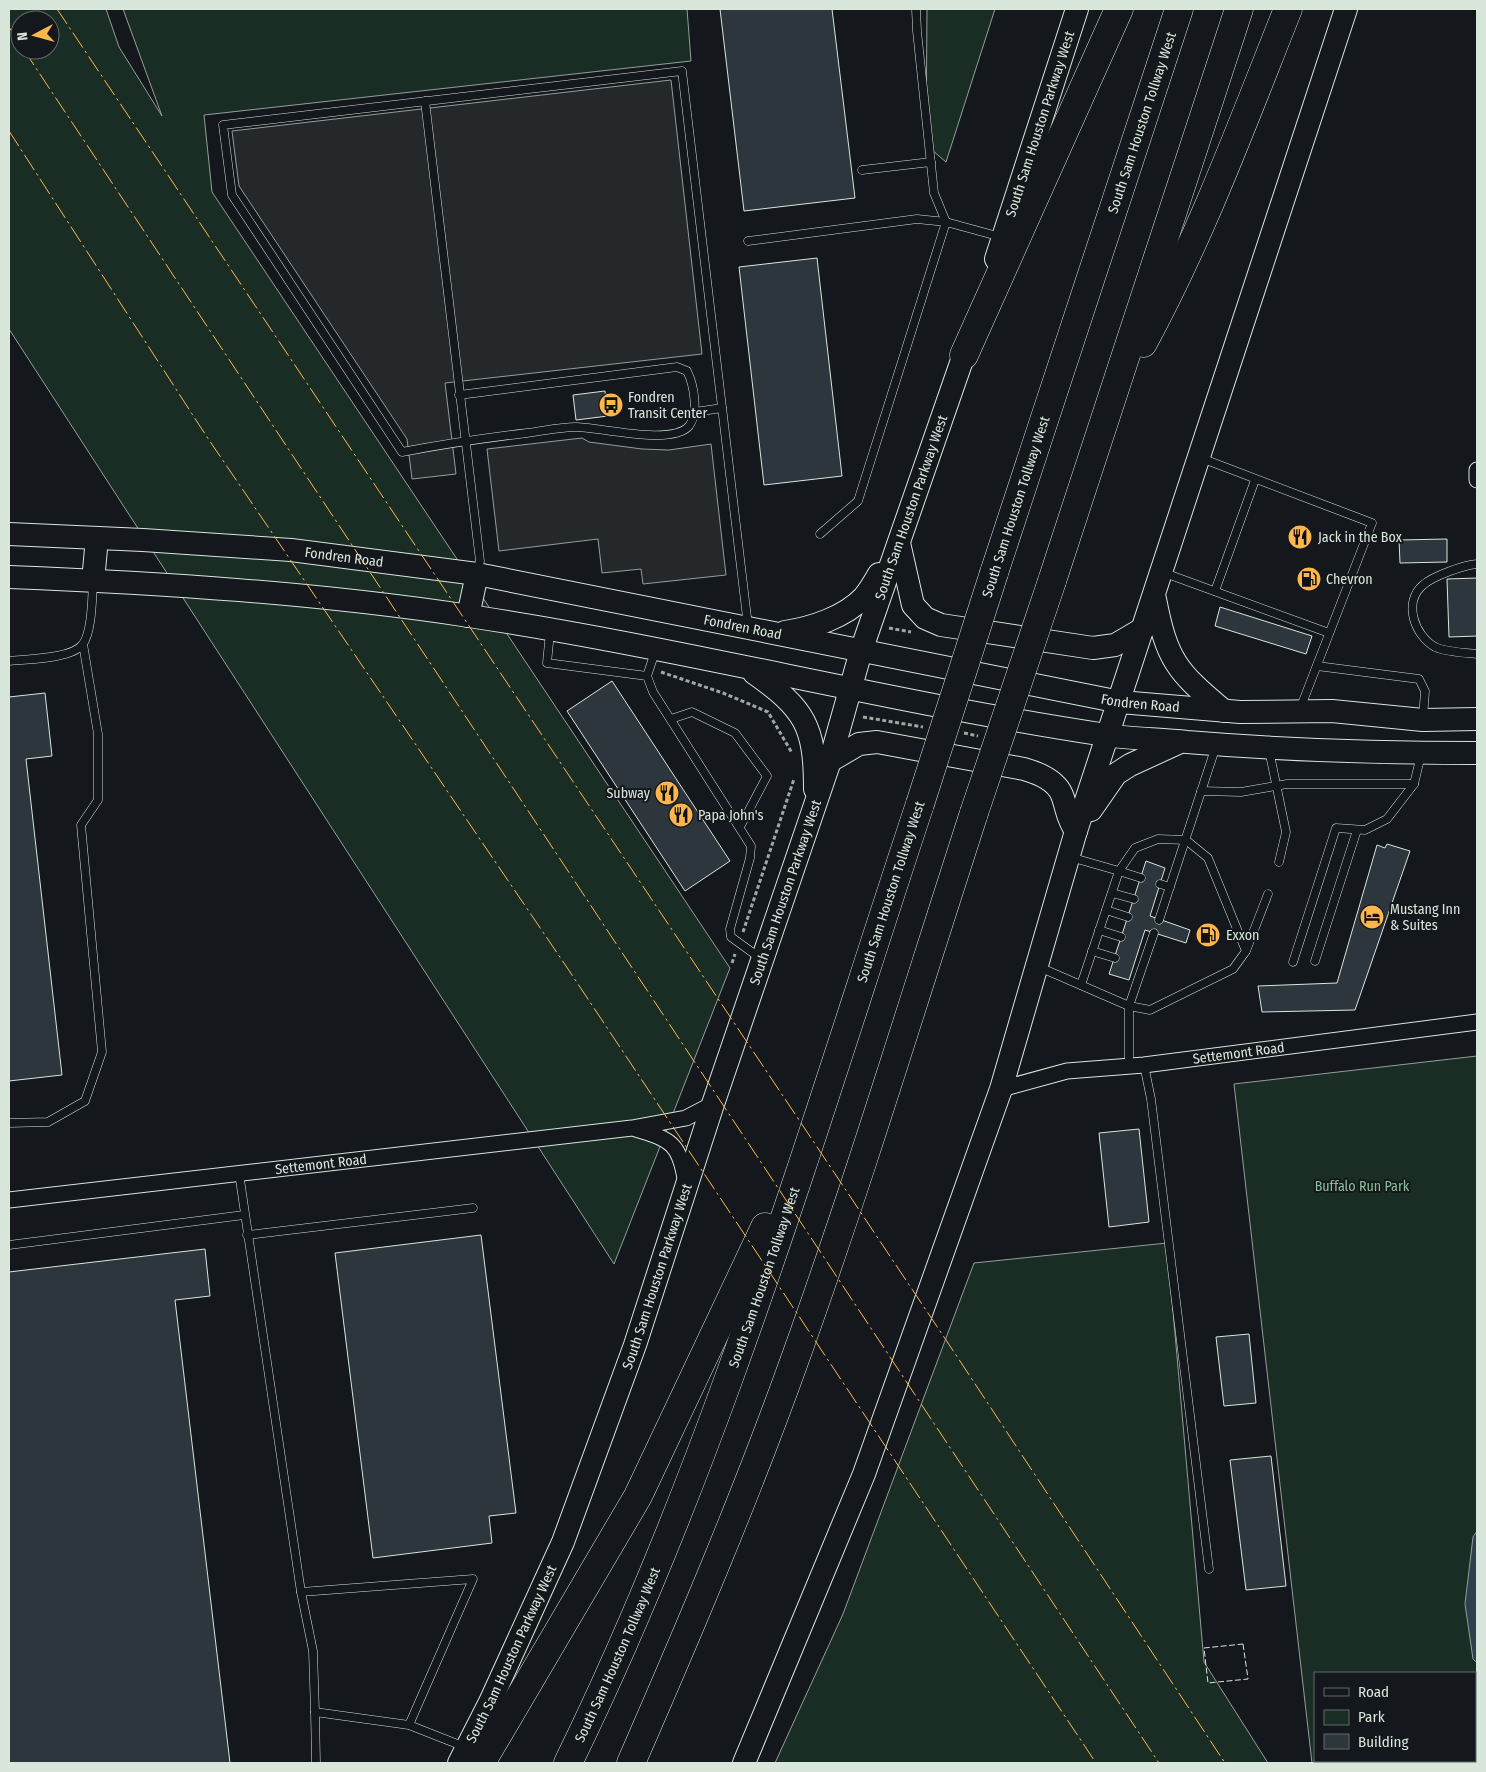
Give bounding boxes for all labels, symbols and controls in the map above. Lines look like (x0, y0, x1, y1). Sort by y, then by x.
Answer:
north arrow (10, 10, 60, 60)
street label: South Sam Houston Parkway West (1002, 28, 1078, 219)
street label: South Sam Houston Tollway West (1104, 29, 1180, 216)
text: N (14, 31, 31, 41)
place label: Fondren Transit Center (628, 389, 708, 422)
bus stop icon: Fondren Transit Center (598, 392, 624, 418)
street label: South Sam Houston Parkway West (871, 412, 951, 602)
street label: South Sam Houston Tollway West (979, 414, 1054, 600)
restaurant icon: Jack in the Box (1287, 524, 1313, 550)
place label: Jack in the Box (1318, 529, 1403, 546)
street label: Fondren Road (304, 543, 384, 570)
fuel station icon: Chevron (1296, 566, 1322, 592)
place label: Chevron (1326, 571, 1373, 588)
street label: Fondren Road (702, 611, 783, 643)
street label: Fondren Road (1100, 690, 1180, 715)
restaurant icon: Subway (654, 780, 680, 806)
place label: Subway (606, 785, 651, 802)
street label: South Sam Houston Parkway West (746, 797, 825, 987)
street label: South Sam Houston Tollway West (854, 799, 929, 985)
restaurant icon: Papa John's (668, 802, 694, 828)
place label: Papa John's (698, 807, 763, 824)
place label: Mustang Inn & Suites (1390, 901, 1460, 934)
hotel icon: Mustang Inn & Suites (1359, 904, 1385, 930)
fuel station icon: Exxon (1195, 922, 1221, 948)
place label: Exxon (1226, 927, 1259, 944)
street label: Settemont Road (1192, 1038, 1285, 1067)
street label: Settemont Road (274, 1150, 368, 1178)
park label: Buffalo Run Park (1315, 1178, 1410, 1195)
street label: South Sam Houston Parkway West (618, 1181, 695, 1372)
street label: South Sam Houston Tollway West (725, 1184, 803, 1370)
street label: South Sam Houston Parkway West (462, 1562, 560, 1746)
street label: South Sam Houston Tollway West (571, 1564, 664, 1745)
legend (1314, 1672, 1476, 1762)
text: Road (1358, 1683, 1389, 1701)
text: Park (1358, 1708, 1385, 1726)
text: Building (1358, 1733, 1409, 1751)

